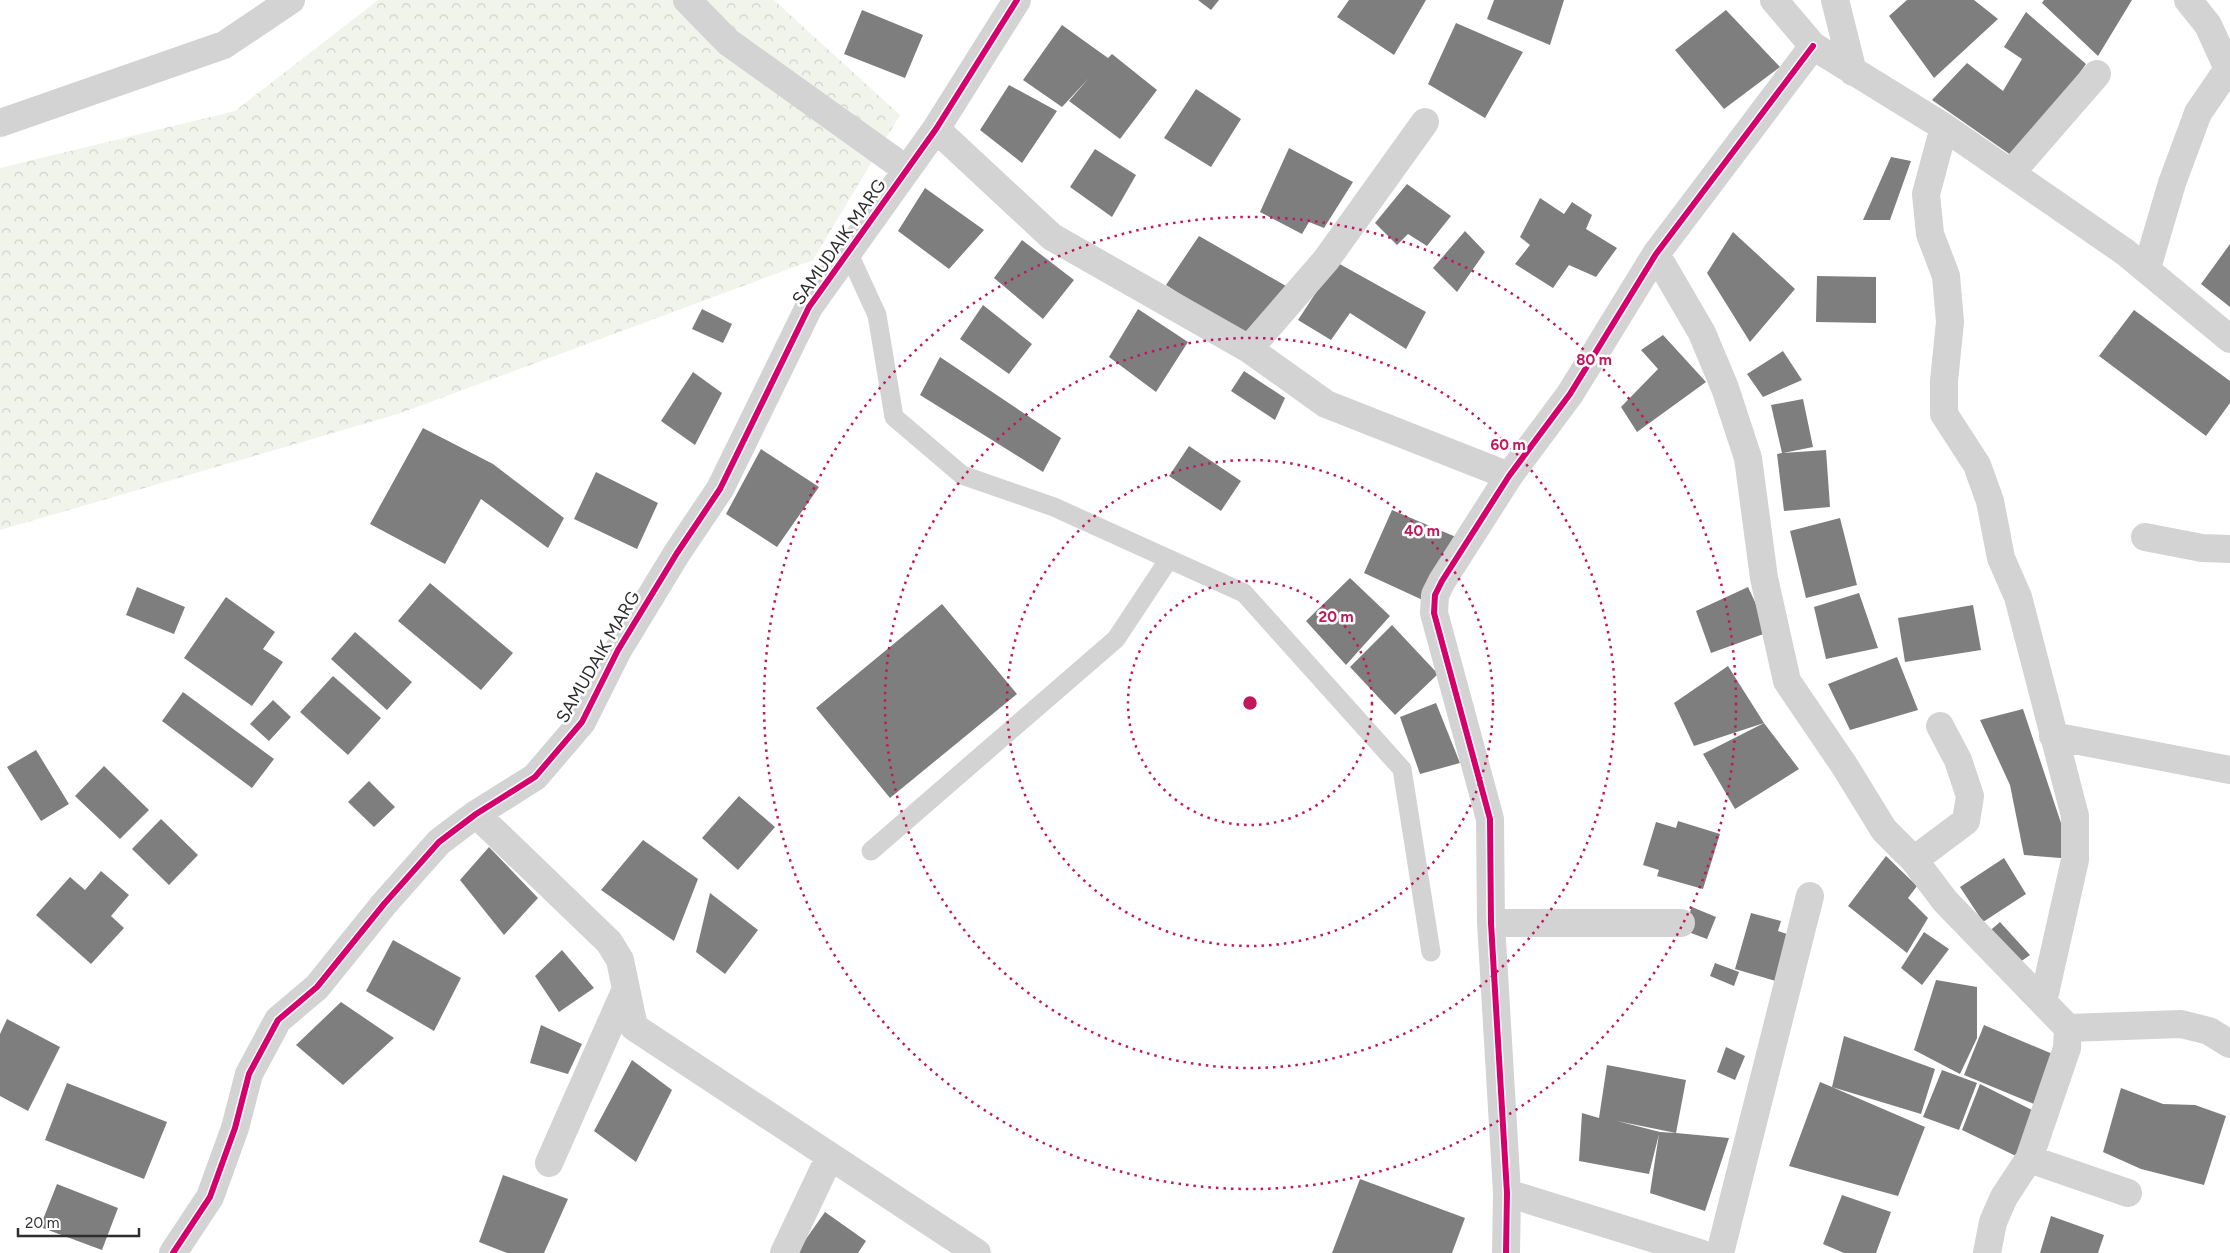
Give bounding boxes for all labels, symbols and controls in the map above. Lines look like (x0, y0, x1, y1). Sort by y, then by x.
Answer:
street label: SAMUDAIK MARG (787, 175, 891, 309)
text: 80 m (1576, 351, 1612, 369)
text: 60 m (1490, 436, 1526, 454)
text: 40 m (1404, 522, 1440, 540)
street label: SAMUDAIK MARG (551, 587, 645, 727)
text: 20 m (1318, 608, 1354, 626)
centre of rings (1241, 694, 1259, 712)
scale bar (18, 1206, 139, 1238)
text: 20 m (25, 1214, 59, 1232)

